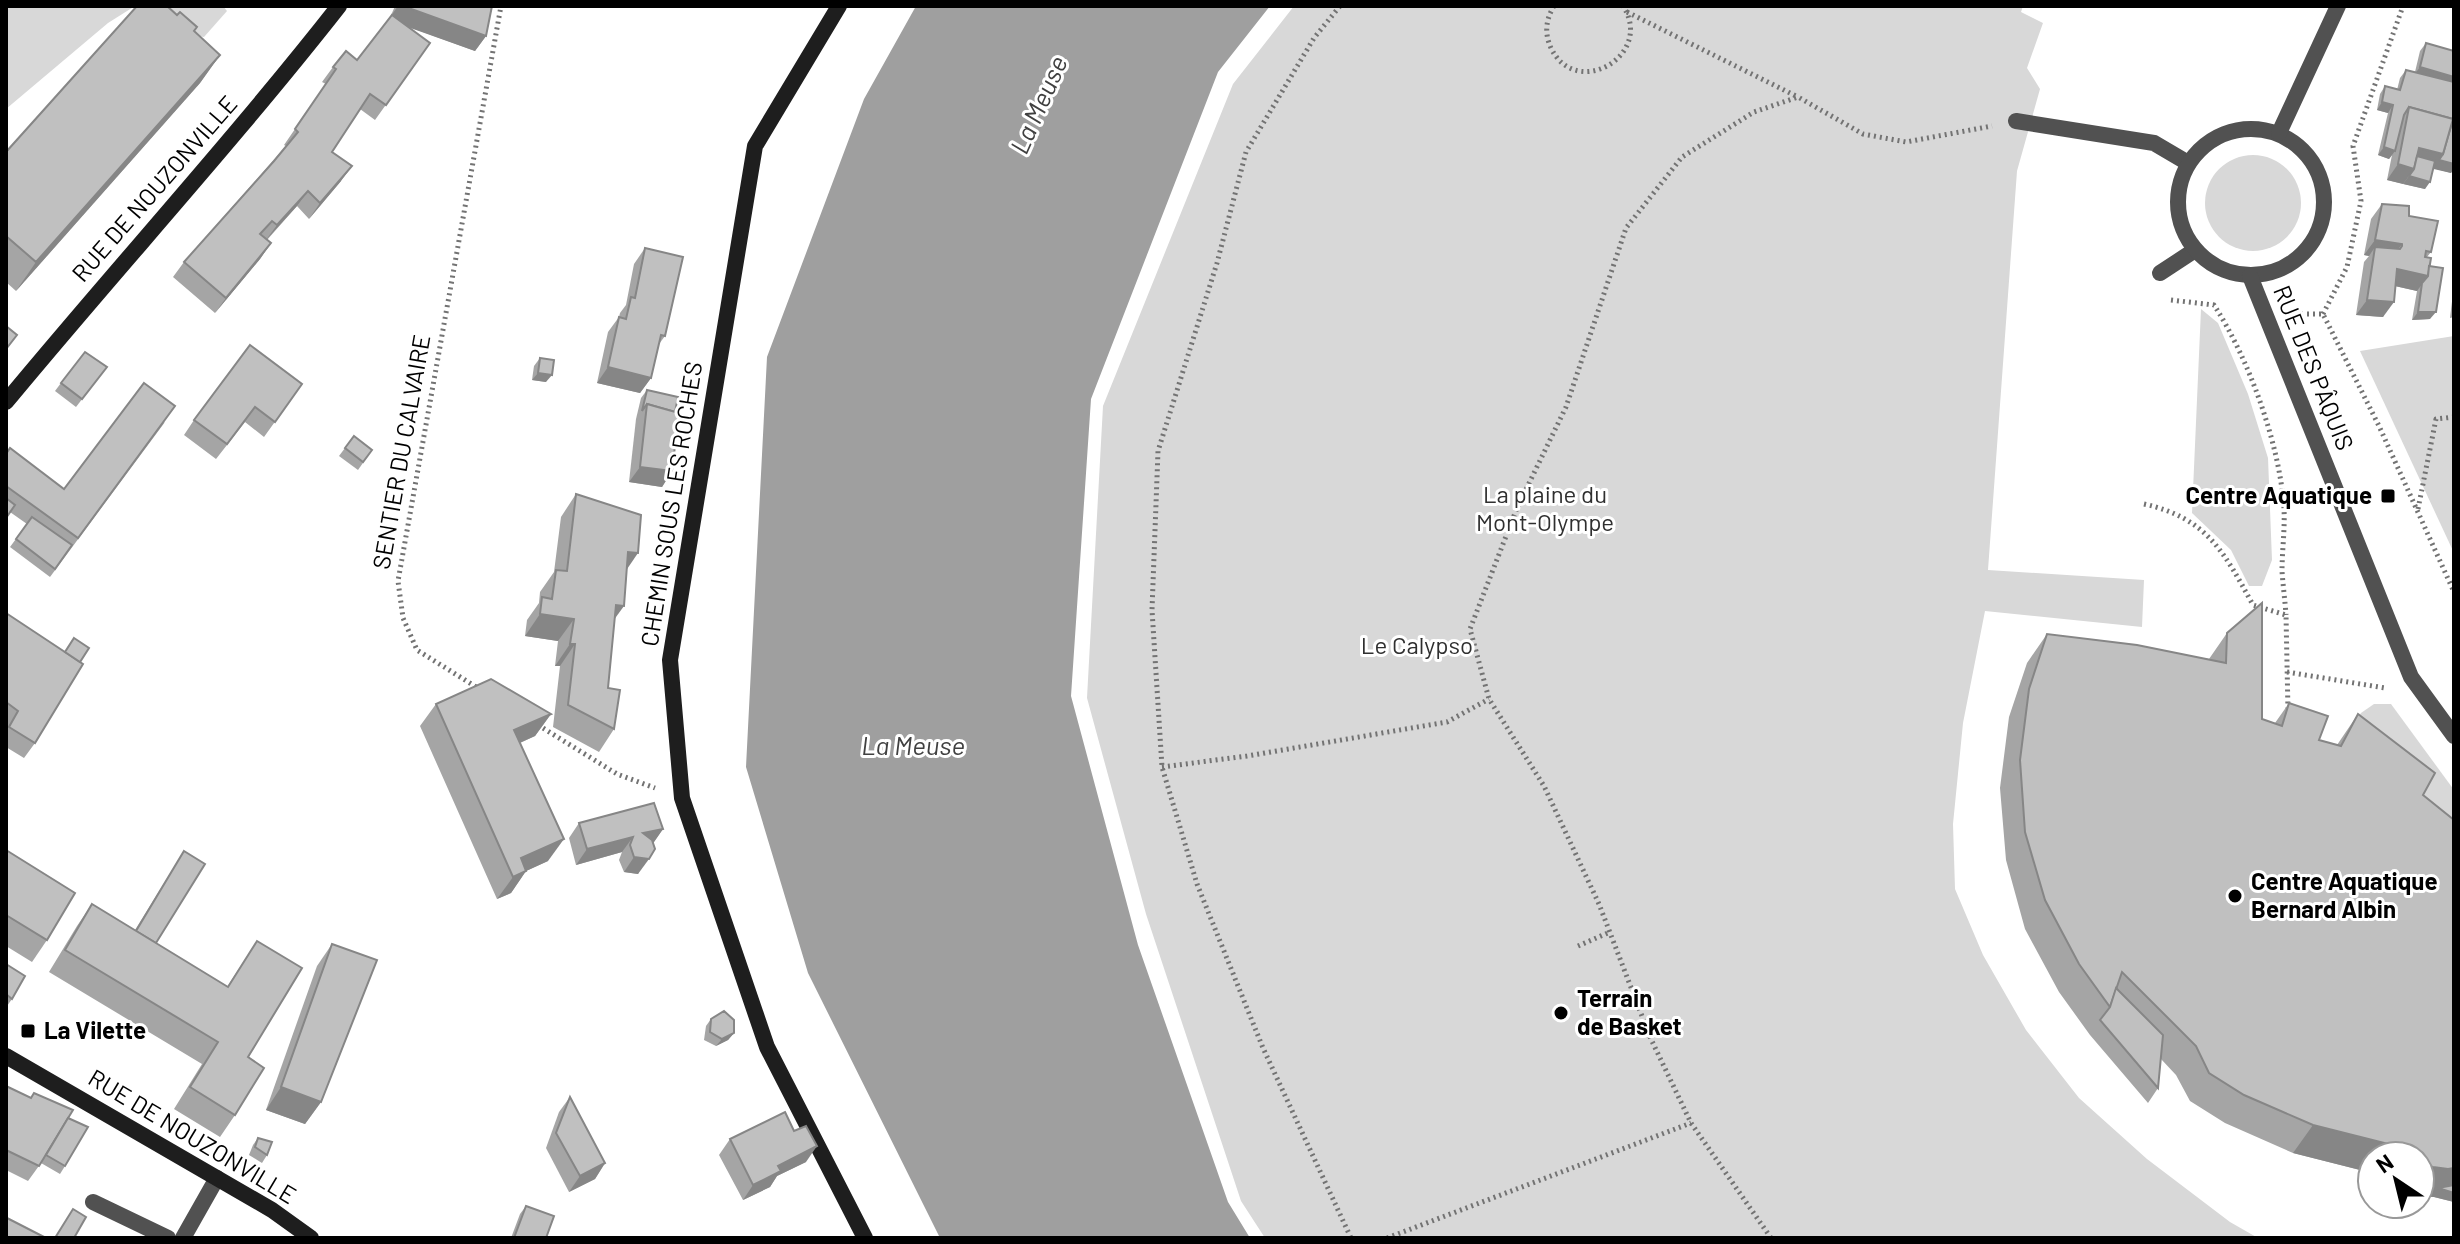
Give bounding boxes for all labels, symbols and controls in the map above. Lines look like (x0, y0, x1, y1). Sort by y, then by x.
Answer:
water label: La Meuse (1002, 51, 1073, 158)
street label: RUE DE NOUZONVILLE (65, 89, 243, 287)
street label: RUE DES PÂQUIS (2268, 281, 2361, 454)
street label: SENTIER DU CALVAIRE (366, 332, 435, 571)
street label: CHEMIN SOUS LES ROCHES (634, 359, 707, 648)
park label: La plaine du Mont-Olympe (1476, 479, 1614, 536)
place label: Centre Aquatique (2186, 480, 2372, 509)
marker: Centre Aquatique (2379, 487, 2397, 505)
park label: Le Calypso (1361, 630, 1473, 659)
water label: La Meuse (861, 729, 965, 760)
place label: Centre Aquatique Bernard Albin (2251, 866, 2437, 923)
marker: Centre Aquatique Bernard Albin (2226, 887, 2244, 905)
place label: Terrain de Basket (1577, 983, 1682, 1040)
marker: Terrain de Basket (1552, 1004, 1570, 1022)
place label: La Vilette (44, 1015, 146, 1044)
marker: La Vilette (19, 1022, 37, 1040)
street label: RUE DE NOUZONVILLE (84, 1062, 302, 1209)
north arrow (2356, 1140, 2436, 1220)
text: N (2371, 1148, 2397, 1178)

